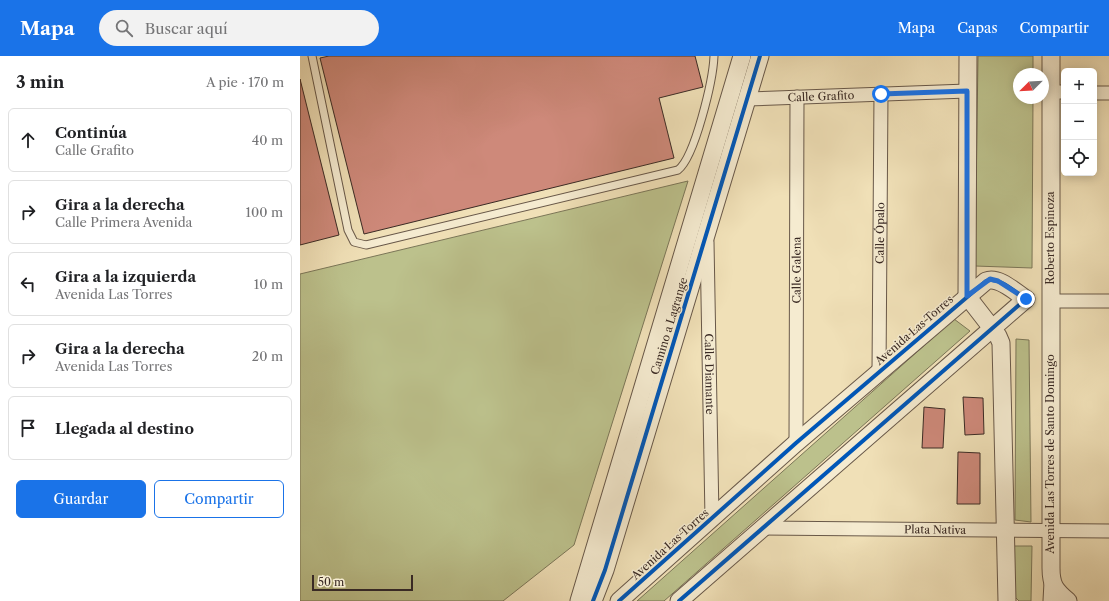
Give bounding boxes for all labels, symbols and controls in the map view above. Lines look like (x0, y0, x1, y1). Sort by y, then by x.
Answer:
search box (99, 10, 379, 46)
text: Mapa (20, 17, 75, 40)
icon: search (113, 17, 135, 39)
text: Buscar aquí (145, 19, 228, 38)
text: Mapa (898, 19, 935, 37)
text: Capas (957, 19, 998, 37)
text: Compartir (1020, 19, 1089, 37)
north arrow (1013, 68, 1049, 104)
map controls (1061, 68, 1097, 176)
button: + (1061, 68, 1097, 104)
text: 3 min (16, 72, 65, 92)
text: A pie · 170 m (206, 74, 284, 90)
route start (872, 85, 890, 103)
street label: Calle Grafito (787, 88, 855, 105)
button: − (1061, 104, 1097, 140)
text: Continúa (55, 123, 127, 142)
icon: ahead (17, 129, 39, 151)
text: 40 m (252, 132, 283, 148)
button: locate (1061, 140, 1097, 176)
text: Calle Grafito (55, 142, 134, 158)
street label: Roberto Espinoza (1043, 191, 1057, 285)
text: Gira a la derecha (55, 195, 185, 214)
icon: right (17, 201, 39, 223)
street label: Calle Ópalo (873, 202, 887, 264)
text: 100 m (245, 204, 283, 220)
text: Calle Primera Avenida (55, 214, 192, 230)
street label: Calle Galena (789, 236, 804, 303)
text: Gira a la izquierda (55, 267, 196, 286)
icon: left (17, 273, 39, 295)
text: 10 m (254, 276, 283, 292)
street label: Camino a Lagrange (648, 276, 690, 376)
text: Avenida Las Torres (55, 286, 172, 302)
route end (1017, 290, 1035, 308)
street label: Avenida Las Torres (871, 292, 956, 368)
street label: Calle Diamante (702, 333, 717, 415)
text: Gira a la derecha (55, 339, 185, 358)
icon: right (17, 345, 39, 367)
text: 20 m (252, 348, 283, 364)
street label: Avenida Las Torres de Santo Domingo (1043, 354, 1057, 555)
text: Avenida Las Torres (55, 358, 172, 374)
icon: arrive (17, 417, 39, 439)
text: Llegada al destino (55, 419, 194, 438)
button: Guardar (16, 480, 146, 518)
button: Compartir (154, 480, 284, 518)
street label: Avenida Las Torres (628, 505, 712, 583)
street label: Plata Nativa (904, 522, 966, 537)
scale bar (312, 573, 413, 592)
text: 50 m (318, 575, 344, 589)

